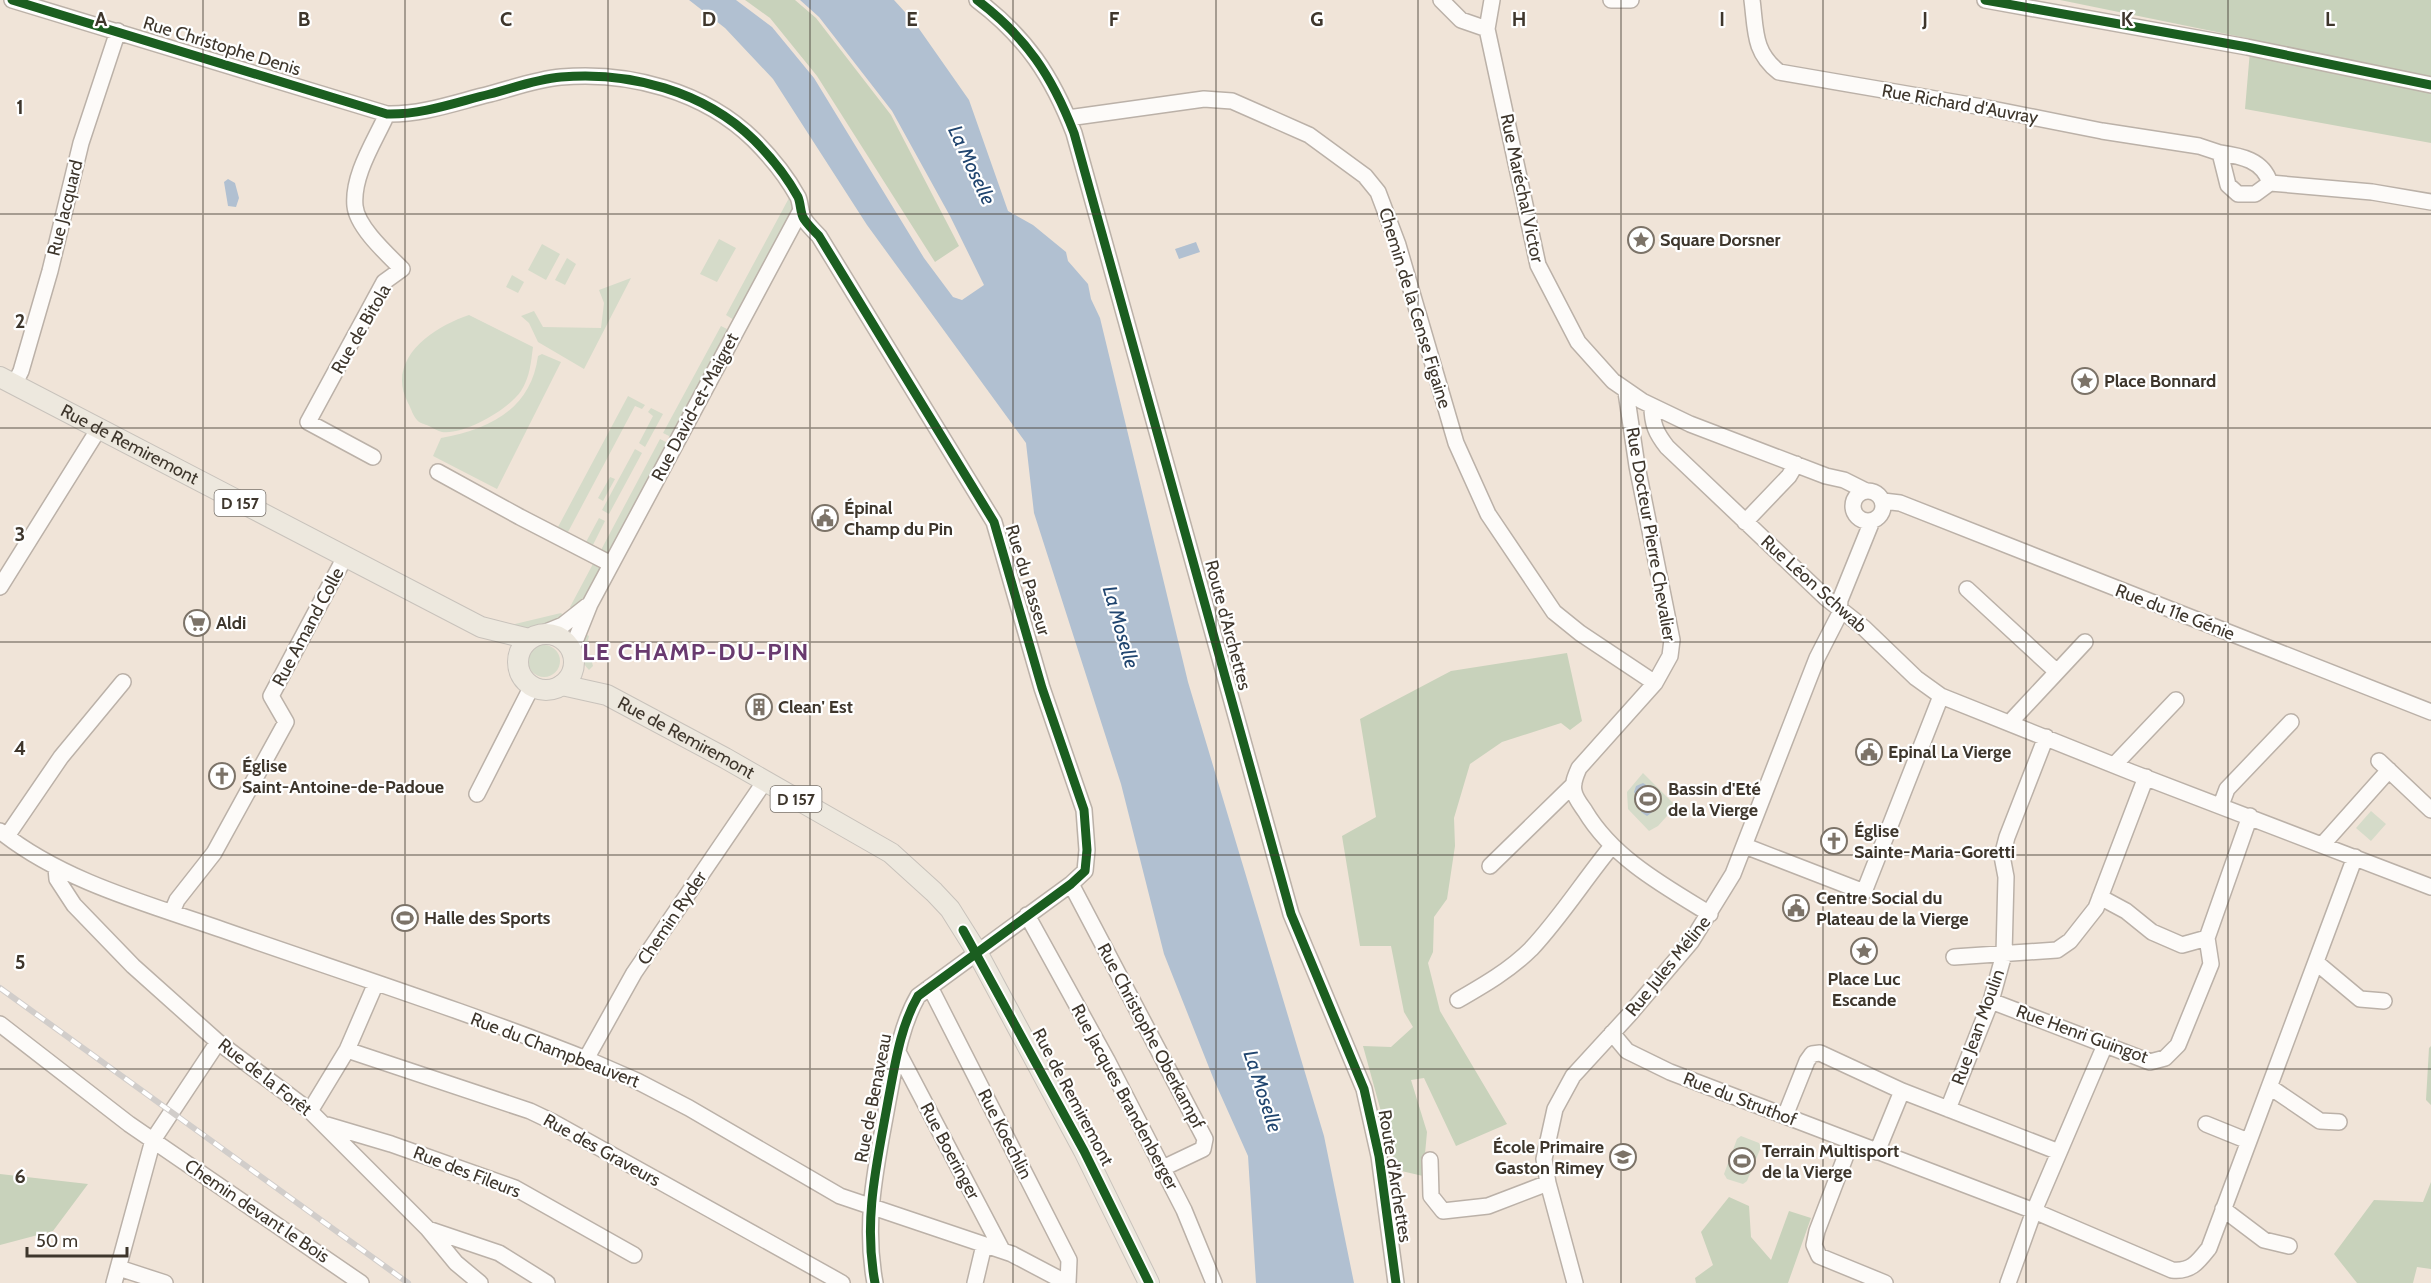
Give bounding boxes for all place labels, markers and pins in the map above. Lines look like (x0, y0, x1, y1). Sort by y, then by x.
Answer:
place icon: Square Dorsner (1626, 225, 1656, 255)
place label: Square Dorsner (1660, 229, 1781, 251)
place icon: Place Bonnard (2070, 366, 2100, 396)
place label: Place Bonnard (2104, 370, 2216, 392)
place label: Épinal Champ du Pin (844, 497, 953, 540)
public building icon: Épinal Champ du Pin (810, 503, 840, 533)
supermarket icon: Aldi (182, 608, 212, 638)
place label: Aldi (216, 612, 246, 634)
building icon: Clean' Est (744, 692, 774, 722)
place label: Clean' Est (778, 696, 853, 718)
public building icon: Epinal La Vierge (1854, 737, 1884, 767)
place label: Epinal La Vierge (1888, 741, 2011, 763)
place label: Église Saint-Antoine-de-Padoue (242, 755, 444, 798)
church icon: Église Saint-Antoine-de-Padoue (207, 761, 237, 791)
place label: Bassin d'Eté de la Vierge (1668, 778, 1761, 821)
sports icon: Bassin d'Eté de la Vierge (1633, 784, 1663, 814)
place label: Église Sainte-Maria-Goretti (1854, 820, 2015, 863)
church icon: Église Sainte-Maria-Goretti (1819, 826, 1849, 856)
place label: Centre Social du Plateau de la Vierge (1816, 887, 1969, 930)
public building icon: Centre Social du Plateau de la Vierge (1781, 893, 1811, 923)
sports icon: Halle des Sports (390, 903, 420, 933)
place label: Halle des Sports (424, 907, 551, 929)
place icon: Place Luc Escande (1849, 936, 1879, 966)
place label: Place Luc Escande (1828, 968, 1900, 1011)
place label: École Primaire Gaston Rimey (1493, 1136, 1604, 1179)
place label: Terrain Multisport de la Vierge (1762, 1140, 1899, 1183)
school or university icon: École Primaire Gaston Rimey (1608, 1142, 1638, 1172)
sports icon: Terrain Multisport de la Vierge (1727, 1146, 1757, 1176)

